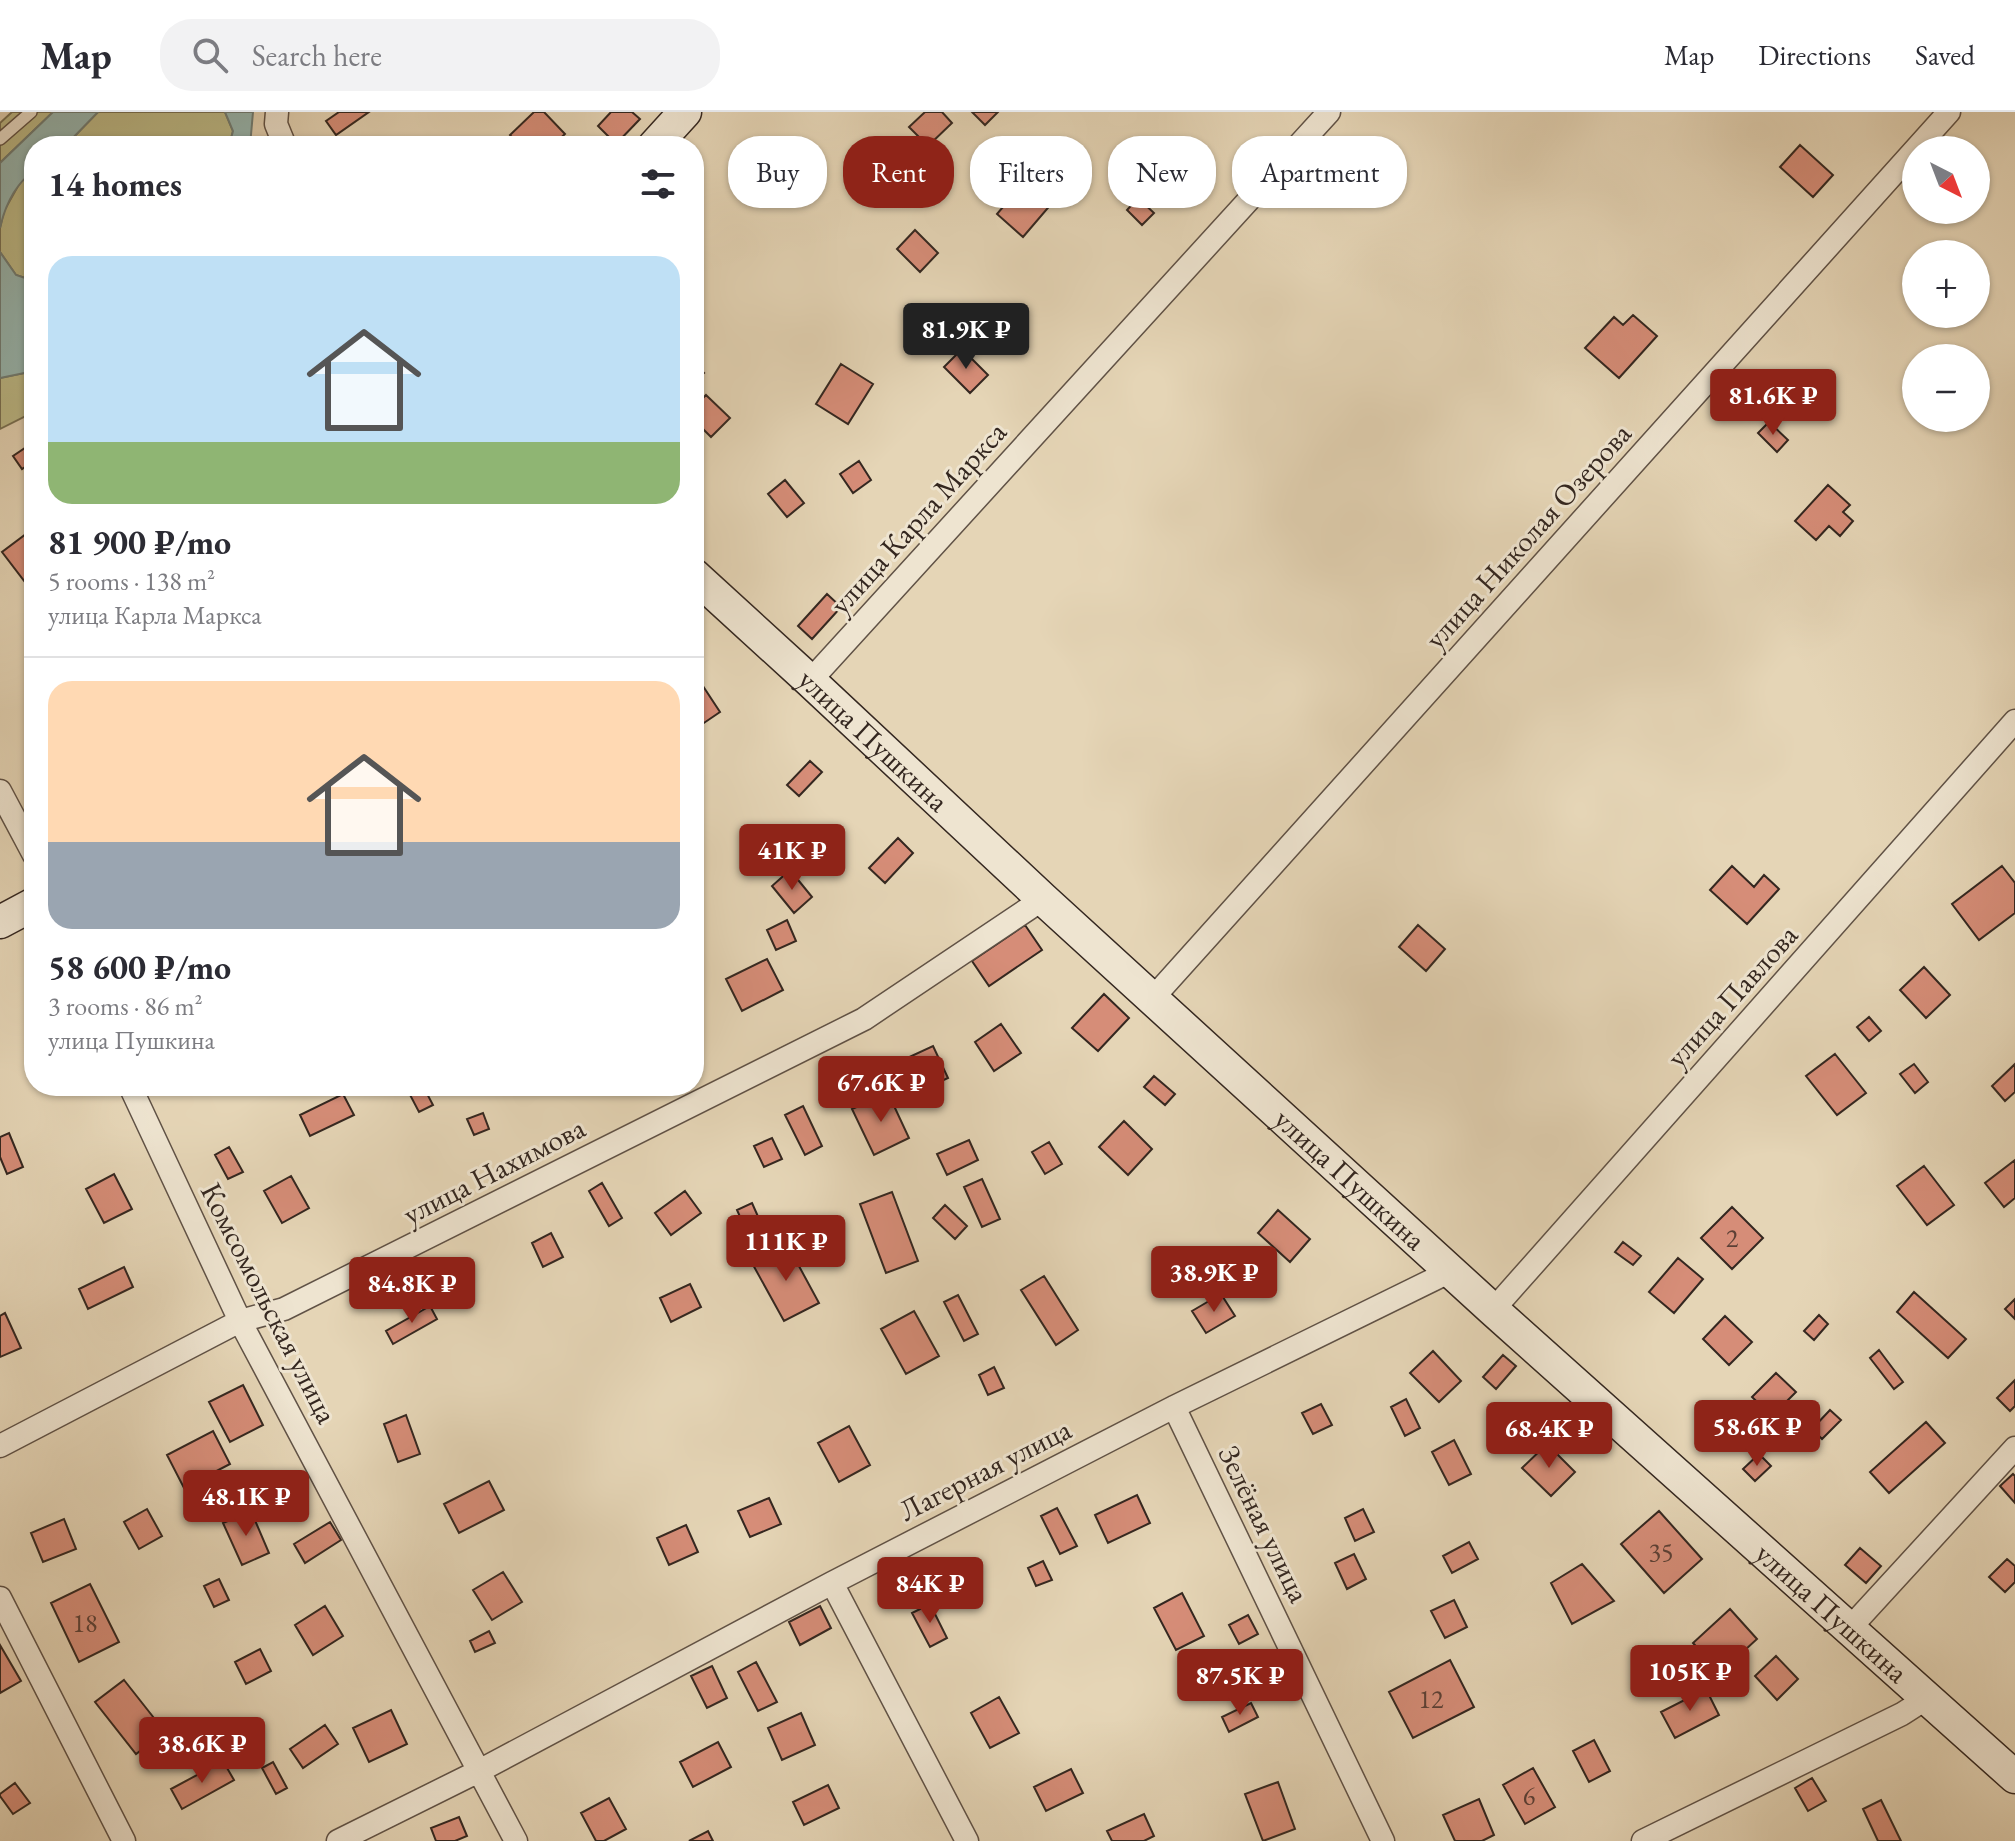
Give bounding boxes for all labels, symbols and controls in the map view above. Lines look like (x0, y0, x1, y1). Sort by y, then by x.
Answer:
search box (160, 19, 720, 91)
text: Map (40, 31, 112, 80)
icon: search (188, 33, 232, 77)
text: Search here (252, 36, 382, 75)
text: Map (1664, 37, 1714, 73)
text: Directions (1758, 37, 1871, 73)
text: Saved (1915, 37, 1975, 73)
chip: Buy (728, 136, 827, 208)
chip: Rent (843, 136, 954, 208)
chip: Filters (970, 136, 1092, 208)
chip: New (1108, 136, 1216, 208)
chip: Apartment (1232, 136, 1407, 208)
north arrow (1902, 136, 1990, 224)
map controls (1902, 136, 1990, 432)
text: 14 homes (48, 162, 182, 206)
icon: filters (636, 162, 680, 206)
button: + (1902, 240, 1990, 328)
pin: 81.9K ₽ (892, 303, 1040, 371)
icon: home (292, 308, 436, 452)
text: 81.9K ₽ (921, 312, 1011, 346)
button: − (1902, 344, 1990, 432)
pin: 81.6K ₽ (1699, 369, 1847, 437)
text: 81.6K ₽ (1728, 378, 1818, 412)
street label: улица Карла Маркса (821, 413, 1015, 622)
street label: улица Николая Озерова (1416, 414, 1639, 657)
text: 81 900 ₽/mo (48, 520, 231, 564)
text: 5 rooms · 138 m² (48, 564, 215, 598)
text: улица Карла Маркса (48, 598, 262, 632)
street label: улица Пушкина (790, 660, 957, 820)
icon: home (292, 733, 436, 877)
pin: 41K ₽ (736, 824, 848, 892)
text: 41K ₽ (757, 833, 827, 867)
street label: улица Павлова (1657, 916, 1806, 1075)
text: 58 600 ₽/mo (48, 945, 231, 989)
text: 3 rooms · 86 m² (48, 989, 203, 1023)
text: улица Пушкина (48, 1023, 215, 1057)
pin: 67.6K ₽ (807, 1056, 955, 1124)
text: 67.6K ₽ (836, 1065, 926, 1099)
street label: улица Пушкина (1266, 1100, 1435, 1258)
street label: улица Нахимова (396, 1108, 591, 1233)
street label: Комсомольская улица (192, 1176, 347, 1430)
pin: 111K ₽ (721, 1215, 851, 1283)
house number: 2 (1726, 1221, 1739, 1255)
text: 111K ₽ (744, 1224, 828, 1258)
pin: 38.9K ₽ (1140, 1246, 1288, 1314)
text: 38.9K ₽ (1169, 1255, 1259, 1289)
pin: 84.8K ₽ (338, 1257, 486, 1325)
text: 84.8K ₽ (367, 1266, 457, 1300)
pin: 58.6K ₽ (1683, 1400, 1831, 1468)
pin: 68.4K ₽ (1475, 1402, 1623, 1470)
street label: Лагерная улица (892, 1409, 1078, 1530)
text: 58.6K ₽ (1712, 1409, 1802, 1443)
text: 68.4K ₽ (1504, 1411, 1594, 1445)
street label: Зелёная улица (1210, 1439, 1319, 1609)
pin: 48.1K ₽ (172, 1470, 320, 1538)
text: 48.1K ₽ (201, 1479, 291, 1513)
street label: улица Пушкина (1747, 1534, 1917, 1691)
house number: 35 (1649, 1535, 1673, 1569)
pin: 84K ₽ (874, 1557, 986, 1625)
text: 84K ₽ (895, 1566, 965, 1600)
house number: 18 (73, 1606, 97, 1640)
pin: 105K ₽ (1625, 1645, 1755, 1713)
pin: 87.5K ₽ (1166, 1649, 1314, 1717)
text: 105K ₽ (1648, 1654, 1732, 1688)
text: 87.5K ₽ (1195, 1658, 1285, 1692)
house number: 12 (1419, 1682, 1444, 1716)
pin: 38.6K ₽ (128, 1717, 276, 1785)
text: 38.6K ₽ (157, 1726, 247, 1760)
house number: 6 (1523, 1779, 1535, 1813)

